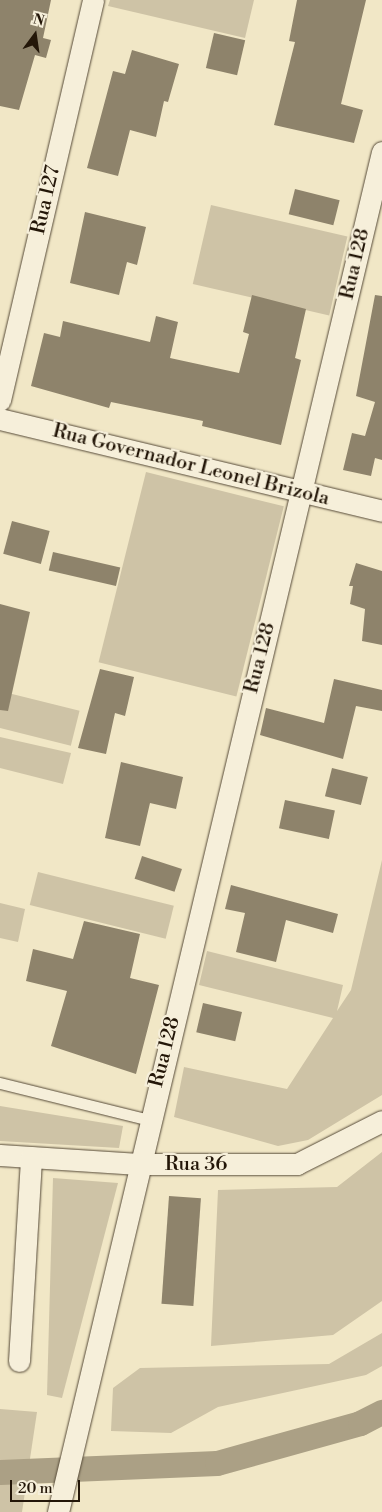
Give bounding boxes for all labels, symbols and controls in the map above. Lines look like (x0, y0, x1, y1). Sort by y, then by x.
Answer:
north arrow (10, 10, 60, 60)
text: N (31, 10, 46, 31)
street label: Rua 127 (26, 163, 66, 237)
street label: Rua 128 (335, 226, 375, 302)
street label: Rua Governador Leonel Brizola (50, 419, 332, 511)
street label: Rua 128 (240, 620, 280, 696)
street label: Rua 128 (145, 1014, 185, 1090)
street label: Rua 36 (165, 1152, 227, 1176)
scale bar (12, 1470, 82, 1502)
text: 20 m (18, 1479, 53, 1498)

